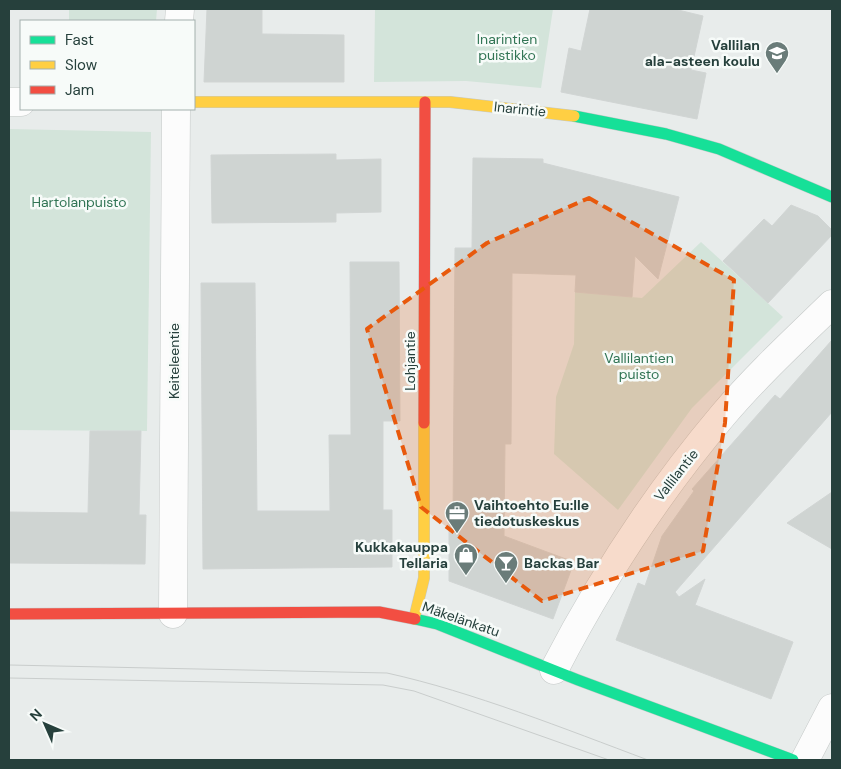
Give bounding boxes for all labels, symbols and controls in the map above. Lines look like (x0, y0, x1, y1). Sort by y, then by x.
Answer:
legend (20, 20, 195, 110)
text: Fast (65, 30, 94, 50)
park label: Inarintien puistikko (477, 30, 537, 64)
place label: Vallilan ala-asteen koulu (645, 36, 760, 70)
school or university icon: Vallilan ala-asteen koulu (764, 40, 790, 74)
text: Slow (65, 55, 98, 75)
text: Jam (65, 80, 94, 100)
street label: Inarintie (493, 97, 547, 121)
park label: Hartolanpuisto (31, 193, 127, 211)
street label: Keiteleentie (165, 323, 183, 399)
street label: Lohjantie (401, 331, 419, 391)
park label: Vallilantien puisto (604, 349, 674, 383)
street label: Vallilantie (650, 445, 702, 505)
place label: Vaihtoehto Eu:lle tiedotuskeskus (474, 496, 589, 530)
office icon: Vaihtoehto Eu:lle tiedotuskeskus (444, 500, 470, 534)
place label: Kukkakauppa Tellaria (355, 538, 448, 572)
shop icon: Kukkakauppa Tellaria (453, 542, 479, 576)
bar icon: Backas Bar (493, 550, 519, 584)
place label: Backas Bar (524, 554, 600, 572)
street label: Mäkelänkatu (420, 597, 502, 641)
north arrow (20, 699, 70, 749)
text: N (26, 705, 46, 725)

